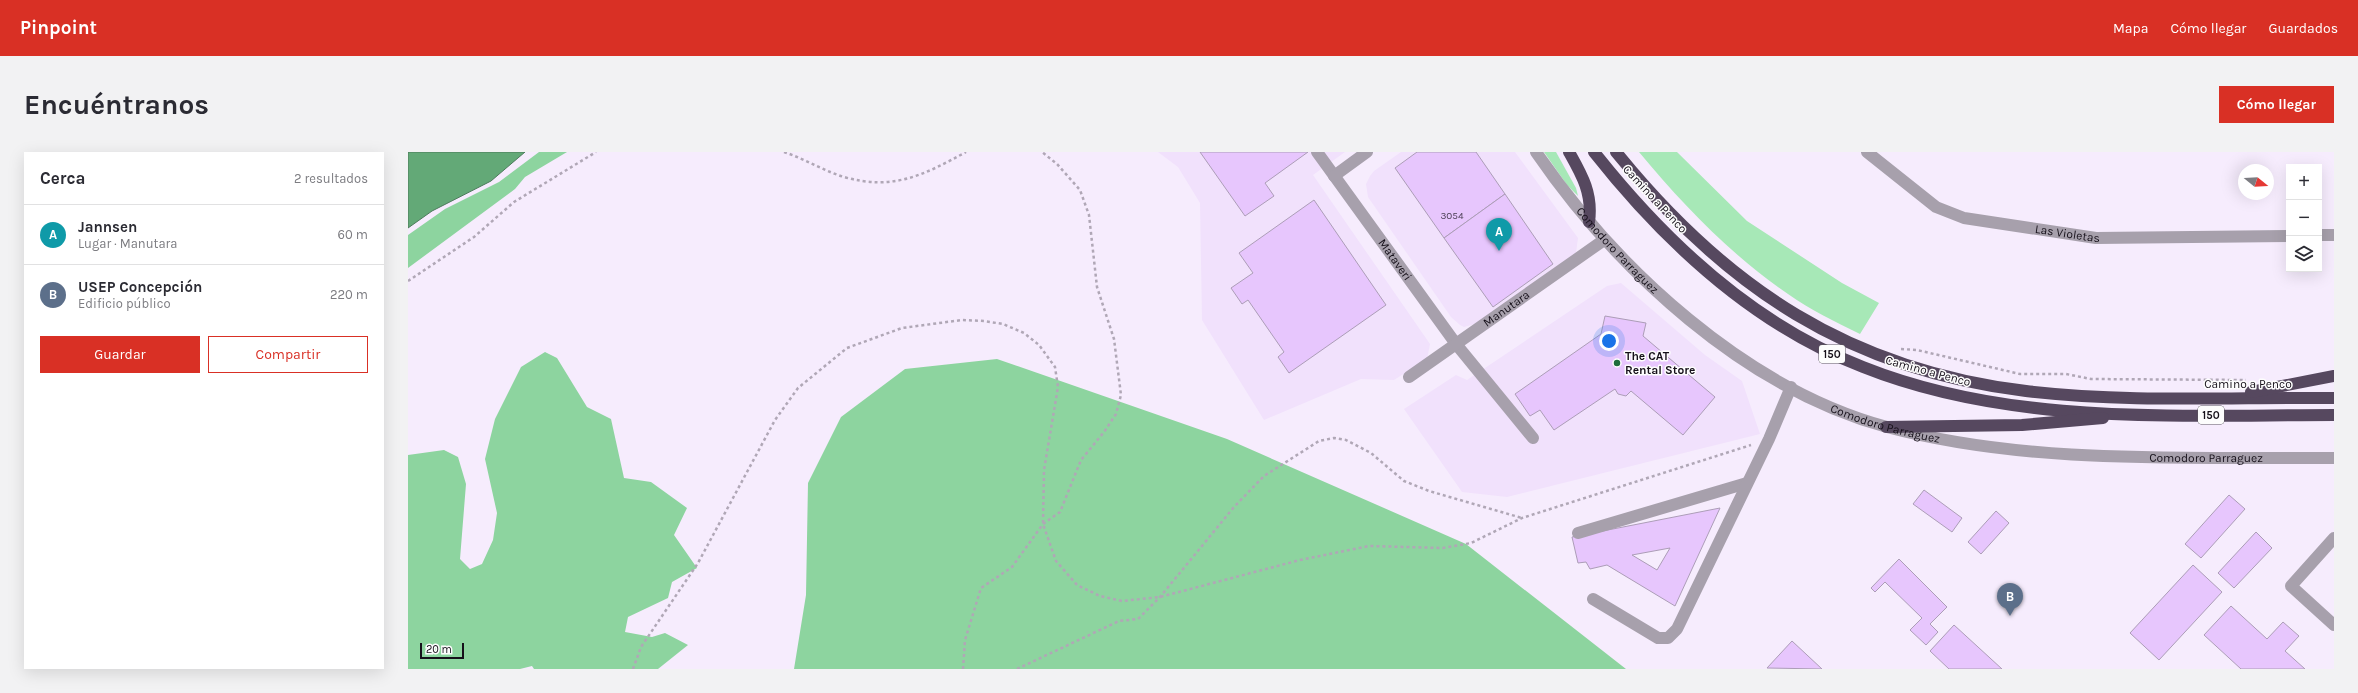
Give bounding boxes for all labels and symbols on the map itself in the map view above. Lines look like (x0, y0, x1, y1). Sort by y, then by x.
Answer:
street label: Camino a Penco (1620, 162, 1690, 236)
north arrow (2238, 164, 2274, 200)
street label: Comodoro Parraguez (1573, 204, 1662, 297)
house number: 3054 (1440, 210, 1464, 222)
pin: A (1486, 218, 1512, 251)
street label: Las Violetas (2034, 222, 2100, 245)
street label: Mataveri (1375, 236, 1415, 283)
street label: Manutara (1481, 288, 1532, 330)
your location (1599, 331, 1619, 351)
road number: 150 (1819, 345, 1845, 363)
place label: The CAT Rental Store (1625, 349, 1695, 377)
street label: Camino a Penco (1884, 353, 1972, 389)
marker: The CAT Rental Store (1612, 358, 1622, 368)
street label: Camino a Penco (2204, 377, 2292, 391)
street label: Comodoro Parraguez (1828, 401, 1942, 446)
road number: 150 (2198, 406, 2224, 424)
street label: Comodoro Parraguez (2149, 451, 2263, 465)
pin: B (1997, 583, 2023, 616)
scale bar (420, 641, 464, 660)

